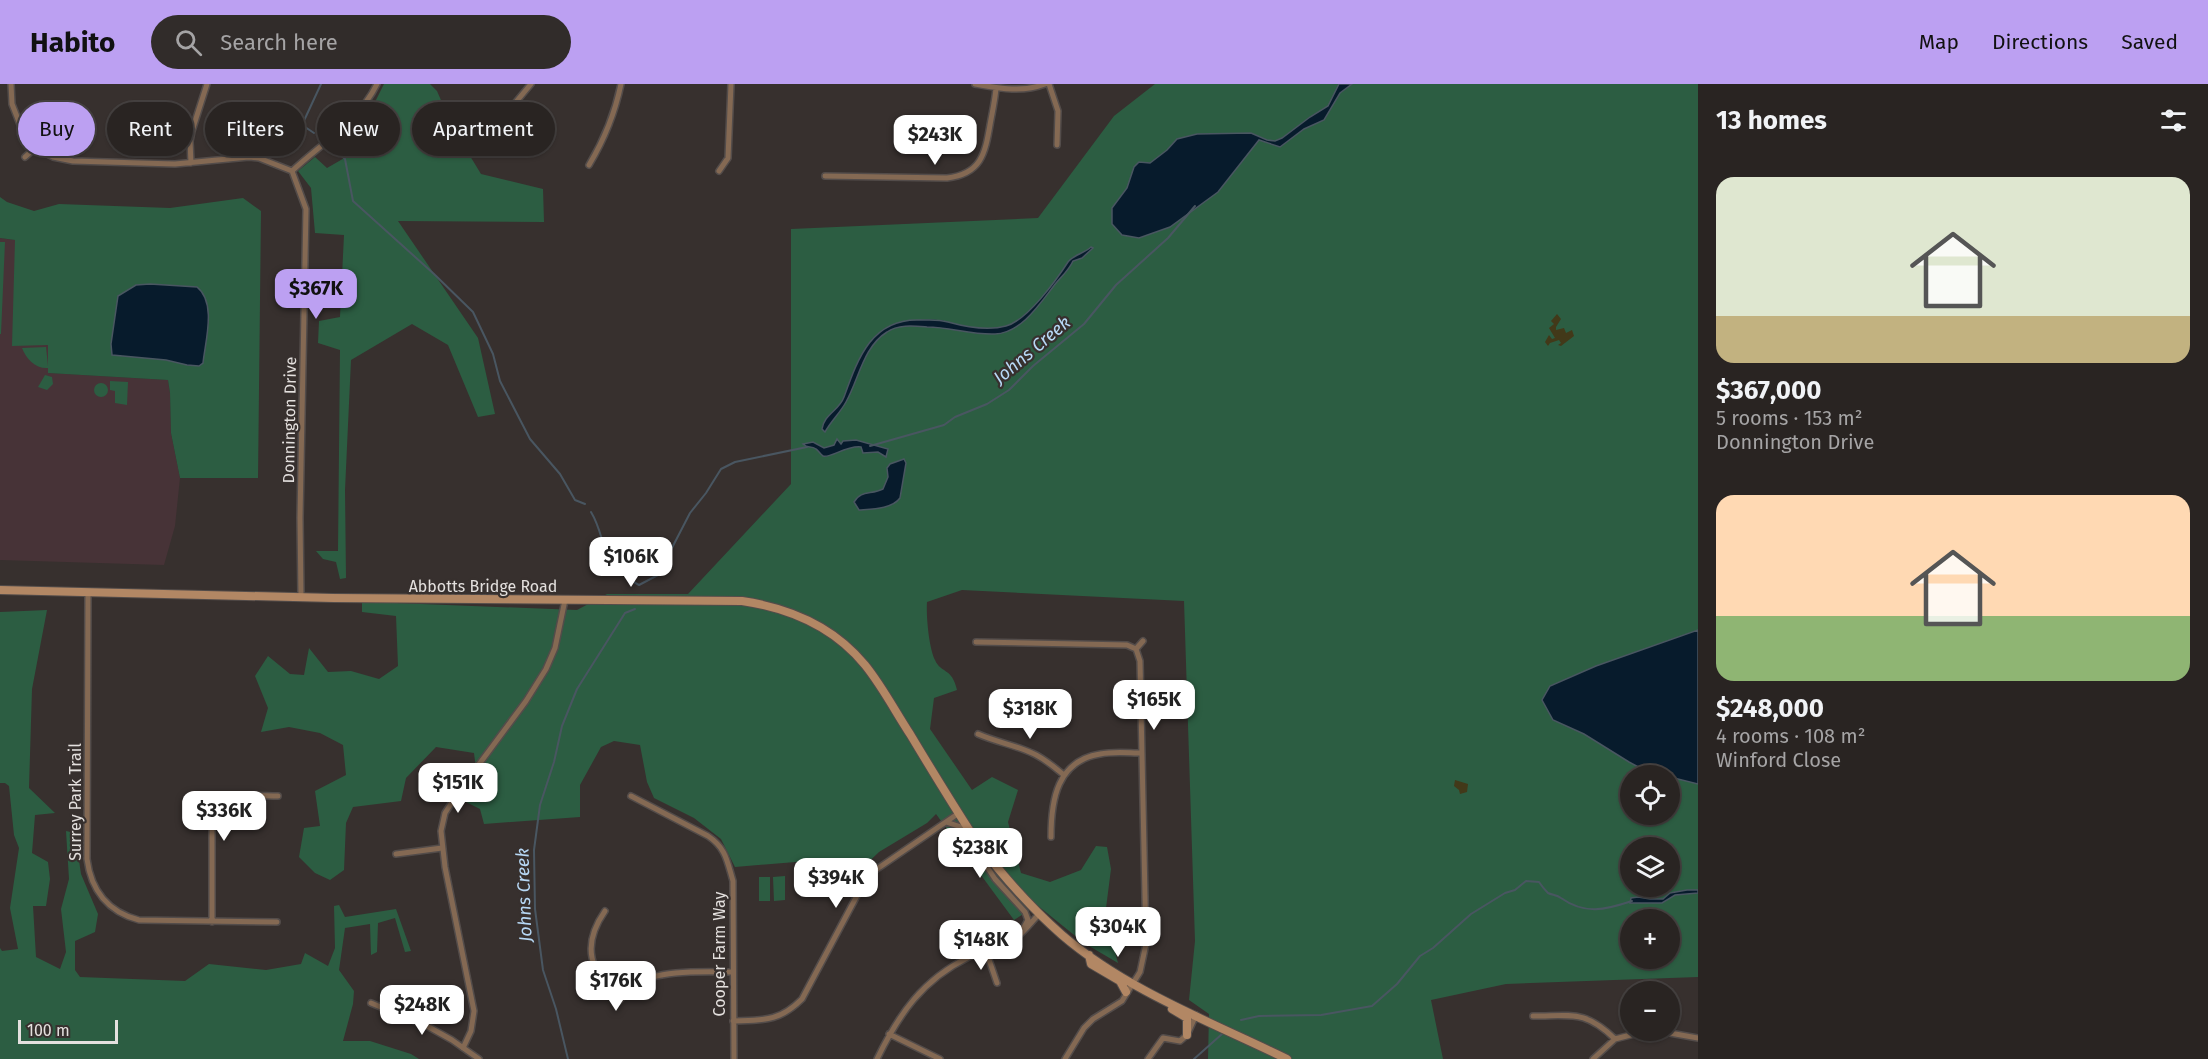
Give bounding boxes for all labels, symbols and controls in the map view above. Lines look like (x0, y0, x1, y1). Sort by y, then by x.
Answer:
search box (151, 15, 571, 69)
text: Habito (30, 26, 115, 59)
icon: search (172, 26, 205, 59)
text: Search here (220, 29, 338, 56)
text: Map (1919, 29, 1959, 55)
text: Directions (1992, 29, 2088, 55)
text: Saved (2121, 29, 2178, 55)
chip: Buy (18, 102, 95, 156)
chip: Rent (107, 102, 193, 156)
chip: Filters (205, 102, 305, 156)
chip: New (317, 102, 400, 156)
chip: Apartment (412, 102, 555, 156)
icon: filters (2157, 104, 2190, 137)
text: 13 homes (1716, 105, 1827, 136)
pin: $243K (893, 115, 977, 166)
text: $243K (908, 122, 962, 146)
icon: home (1899, 216, 2007, 324)
pin: $367K (274, 269, 358, 320)
text: $367K (289, 276, 343, 300)
water label: Johns Creek (988, 311, 1075, 389)
street label: Donnington Drive (279, 357, 300, 483)
text: $367,000 (1716, 375, 1821, 406)
text: 5 rooms · 153 m² (1716, 406, 1863, 430)
text: Donnington Drive (1716, 430, 1874, 454)
icon: home (1899, 534, 2007, 642)
pin: $106K (589, 537, 673, 588)
text: $106K (603, 544, 659, 568)
street label: Abbotts Bridge Road (409, 577, 557, 596)
pin: $165K (1112, 680, 1196, 731)
text: $165K (1127, 687, 1181, 711)
pin: $318K (988, 689, 1072, 740)
text: $248,000 (1716, 693, 1824, 724)
text: $318K (1003, 696, 1057, 720)
text: 4 rooms · 108 m² (1716, 724, 1865, 748)
street label: Surrey Park Trail (66, 743, 85, 861)
text: Winford Close (1716, 748, 1841, 772)
pin: $151K (416, 763, 500, 814)
map controls (1620, 765, 1680, 1041)
button: locate (1620, 765, 1680, 825)
text: $151K (432, 770, 484, 794)
pin: $336K (182, 791, 266, 842)
text: $336K (196, 798, 252, 822)
pin: $238K (938, 828, 1022, 879)
text: $238K (952, 835, 1008, 859)
button: layers (1620, 837, 1680, 897)
water label: Johns Creek (511, 847, 537, 943)
pin: $394K (794, 858, 878, 909)
text: $394K (808, 865, 864, 889)
street label: Cooper Farm Way (710, 891, 729, 1016)
pin: $304K (1076, 907, 1160, 958)
button: + (1620, 909, 1680, 969)
text: $304K (1089, 914, 1147, 938)
pin: $148K (939, 920, 1023, 971)
text: $148K (953, 927, 1009, 951)
pin: $176K (574, 961, 658, 1012)
text: $176K (590, 968, 642, 992)
button: − (1620, 981, 1680, 1041)
pin: $248K (380, 985, 464, 1036)
text: $248K (394, 992, 450, 1016)
scale bar (18, 1017, 118, 1044)
text: 100 m (27, 1021, 70, 1040)

